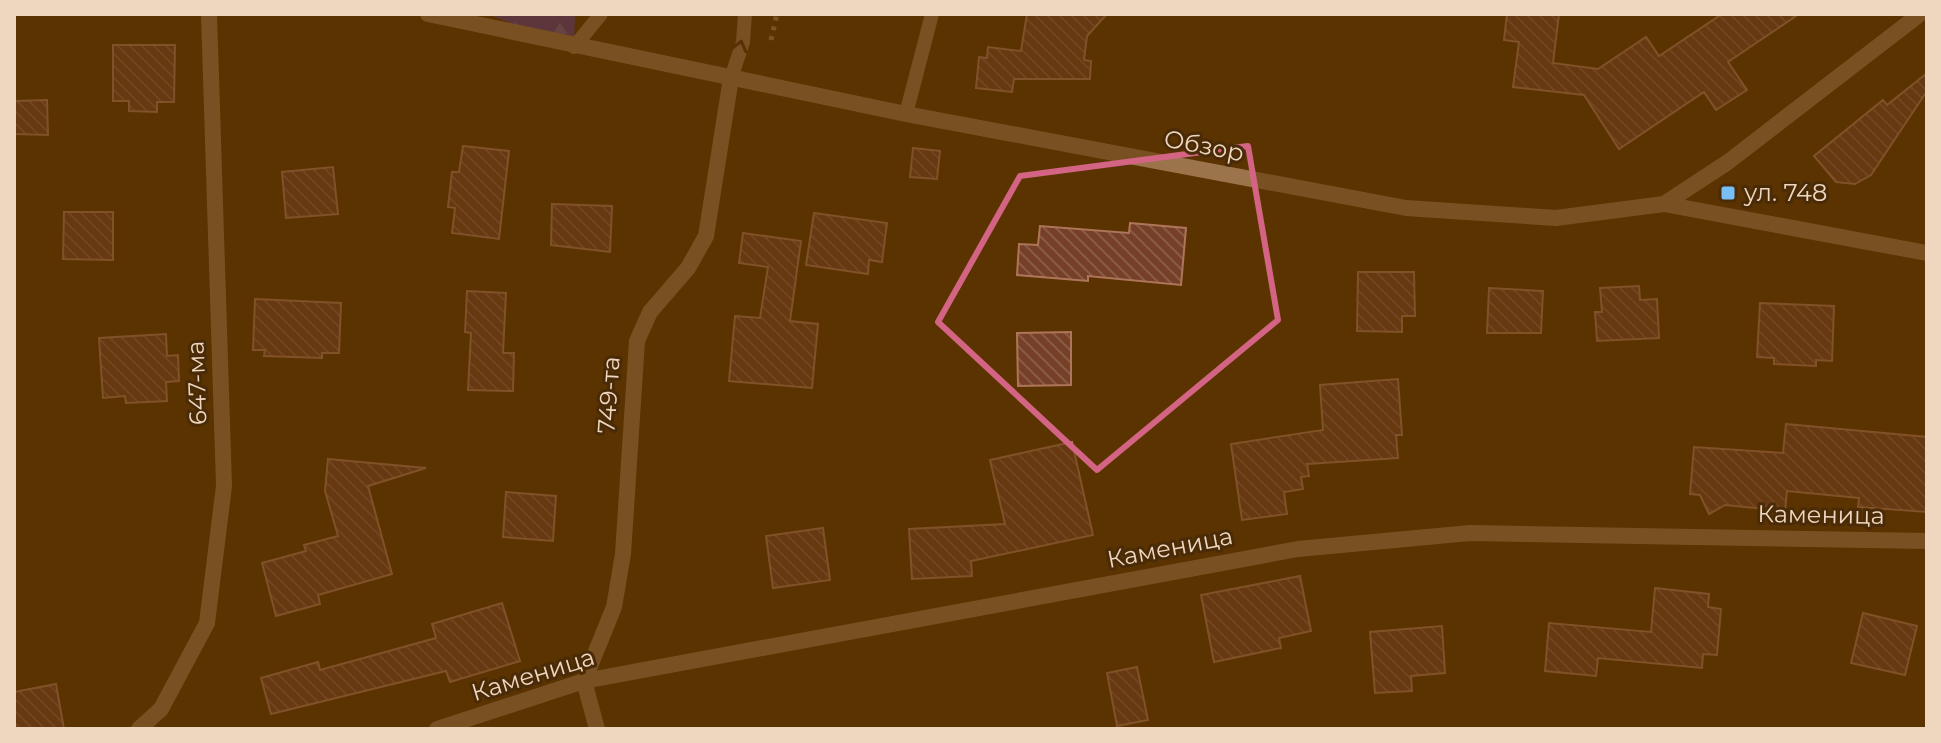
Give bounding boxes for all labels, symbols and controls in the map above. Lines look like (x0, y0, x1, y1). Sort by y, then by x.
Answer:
one-way arrow (731, 40, 748, 54)
street label: Обзор (1162, 124, 1247, 167)
place label: ул. 748 (1743, 178, 1827, 207)
marker: ул. 748 (1719, 184, 1737, 202)
street label: 647-ма (181, 340, 212, 426)
street label: 749-та (591, 356, 626, 434)
street label: Каменица (1757, 499, 1885, 530)
street label: Каменица (1105, 521, 1235, 574)
street label: Каменица (468, 642, 598, 707)

